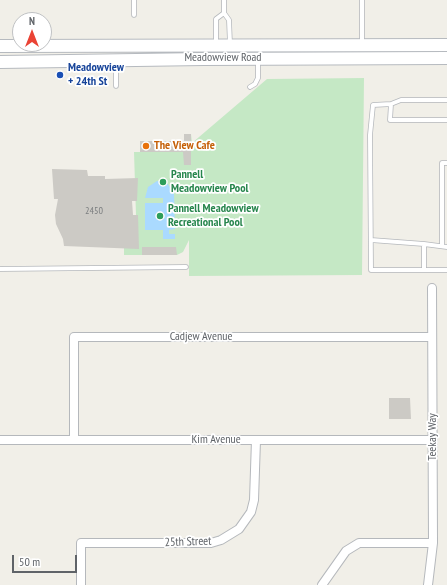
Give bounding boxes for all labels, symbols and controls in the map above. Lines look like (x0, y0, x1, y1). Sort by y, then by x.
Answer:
north arrow (12, 12, 52, 52)
text: N (29, 14, 35, 28)
street label: Meadowview Road (184, 51, 262, 65)
place label: Meadowview + 24th St (68, 61, 124, 89)
marker: Meadowview + 24th St (55, 70, 65, 80)
place label: The View Cafe (154, 139, 215, 153)
marker: The View Cafe (141, 141, 151, 151)
place label: Pannell Meadowview Pool (171, 168, 248, 196)
marker: Pannell Meadowview Pool (158, 177, 168, 187)
place label: Pannell Meadowview Recreational Pool (168, 202, 259, 230)
house number: 2450 (85, 205, 103, 217)
marker: Pannell Meadowview Recreational Pool (155, 211, 165, 221)
street label: Cadjew Avenue (170, 330, 232, 344)
street label: Teekay Way (426, 413, 440, 461)
street label: Kim Avenue (191, 433, 241, 447)
street label: 25th Street (164, 534, 212, 550)
scale bar (14, 547, 79, 573)
text: 50 m (19, 554, 40, 569)

